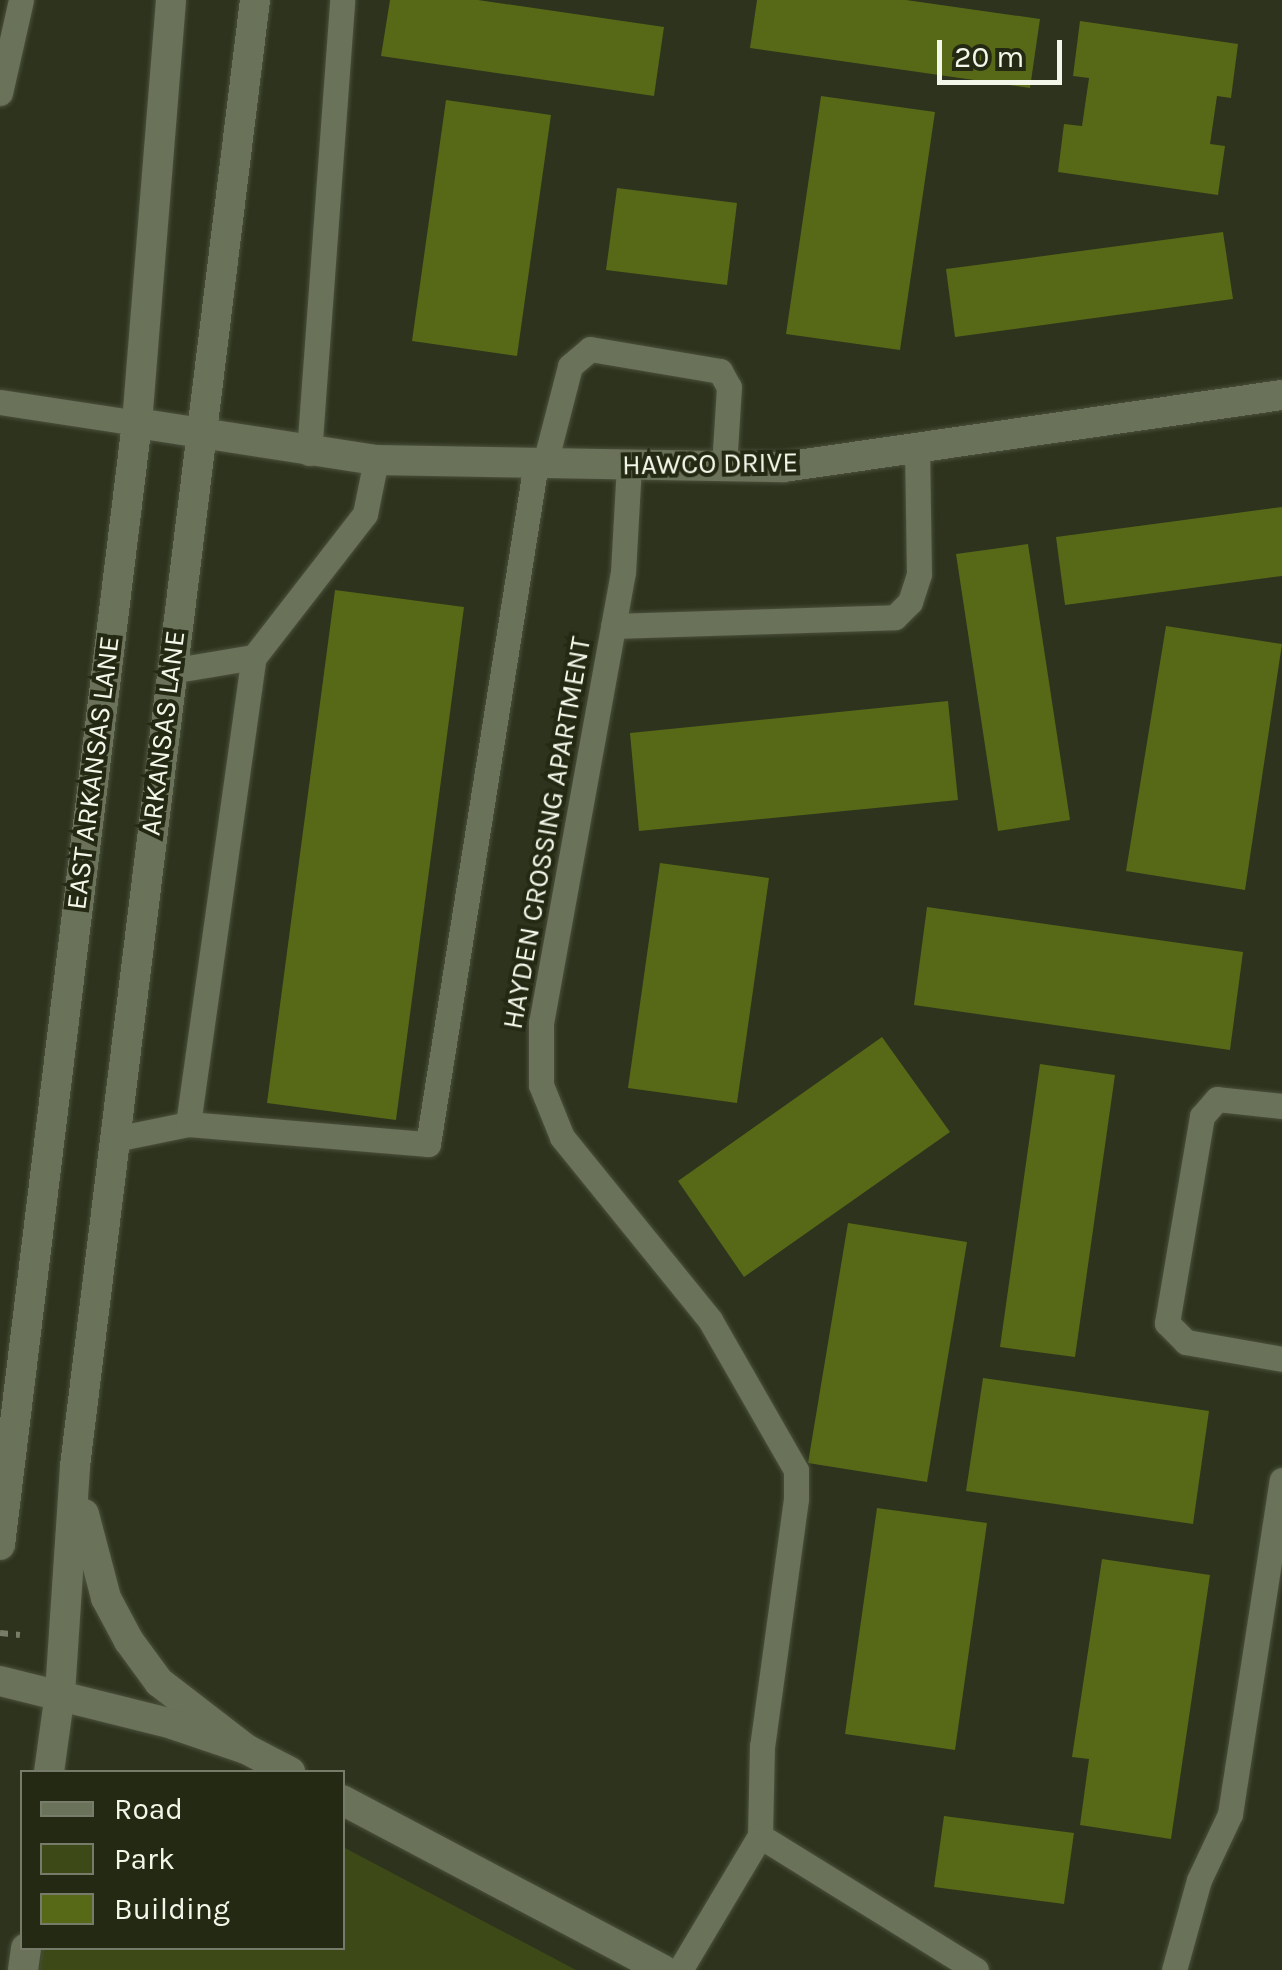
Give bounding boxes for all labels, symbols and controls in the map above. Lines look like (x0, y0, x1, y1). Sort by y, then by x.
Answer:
scale bar (942, 20, 1067, 82)
text: 20 m (954, 39, 1024, 75)
street label: HAWCO DRIVE (622, 446, 798, 482)
street label: ARKANSAS LANE (134, 629, 192, 837)
street label: EAST ARKANSAS LANE (60, 634, 126, 912)
street label: HAYDEN CROSSING APARTMENT (496, 634, 598, 1032)
legend (20, 1770, 345, 1950)
text: Road (114, 1791, 183, 1827)
text: Park (114, 1841, 175, 1877)
text: Building (114, 1891, 230, 1927)

